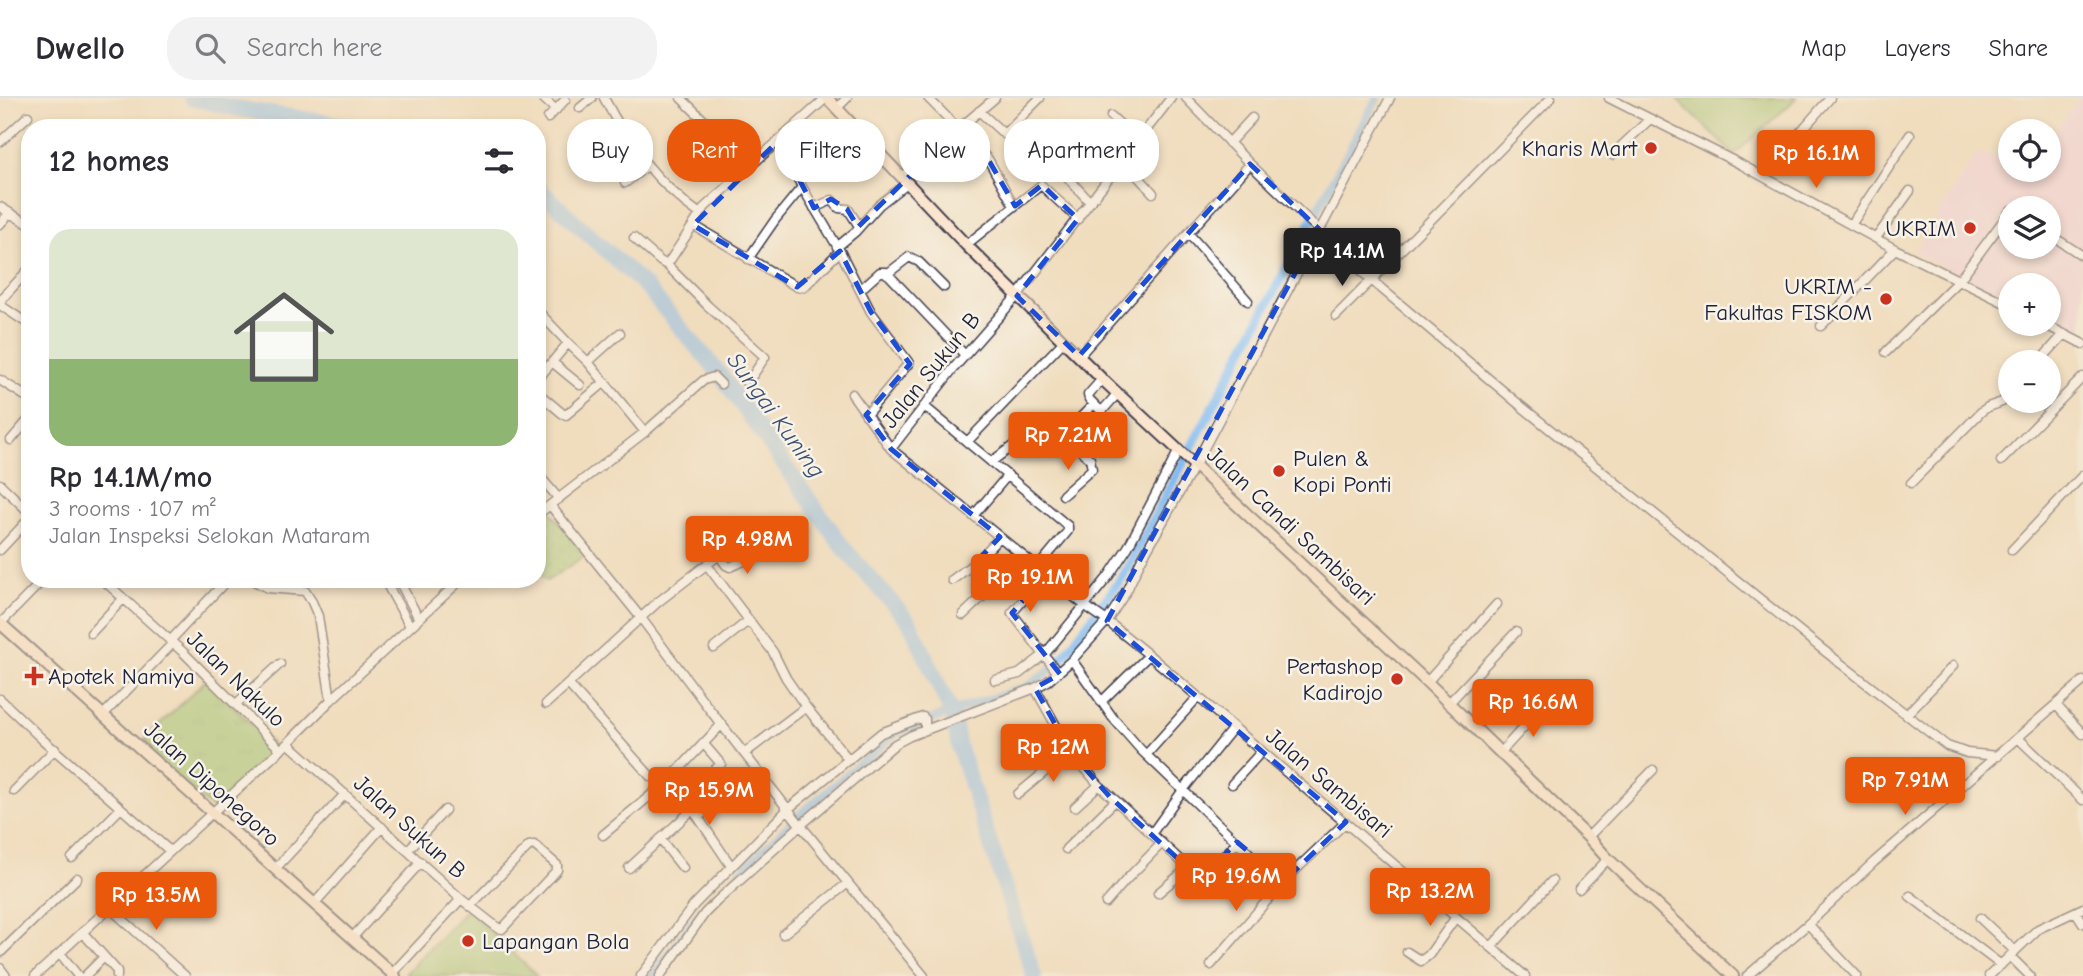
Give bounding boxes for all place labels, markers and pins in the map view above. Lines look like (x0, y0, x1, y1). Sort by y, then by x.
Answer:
pin: Rp 16.1M (1744, 130, 1888, 190)
place label: Kharis Mart (1521, 135, 1638, 162)
marker: Kharis Mart (1643, 140, 1659, 156)
place label: UKRIM (1885, 215, 1956, 242)
marker: UKRIM (1962, 220, 1978, 236)
pin: Rp 14.1M (1270, 228, 1414, 288)
place label: UKRIM - Fakultas FISKOM (1704, 273, 1872, 326)
marker: UKRIM - Fakultas FISKOM (1878, 291, 1894, 307)
pin: Rp 7.21M (996, 412, 1140, 472)
place label: Pulen & Kopi Ponti (1293, 445, 1392, 498)
marker: Pulen & Kopi Ponti (1271, 463, 1287, 479)
pin: Rp 4.98M (675, 517, 819, 576)
pin: Rp 19.1M (958, 554, 1102, 614)
place label: Pertashop Kadirojo (1286, 653, 1383, 706)
place label: Apotek Namiya (48, 663, 195, 690)
marker: Apotek Namiya (26, 668, 42, 684)
marker: Pertashop Kadirojo (1389, 671, 1405, 687)
pin: Rp 16.6M (1461, 680, 1605, 739)
pin: Rp 12M (996, 724, 1110, 784)
pin: Rp 7.91M (1833, 758, 1977, 817)
pin: Rp 15.9M (637, 768, 781, 827)
pin: Rp 19.6M (1164, 854, 1308, 913)
pin: Rp 13.2M (1358, 868, 1502, 928)
pin: Rp 13.5M (84, 872, 228, 932)
place label: Lapangan Bola (482, 928, 630, 955)
marker: Lapangan Bola (460, 933, 476, 949)

